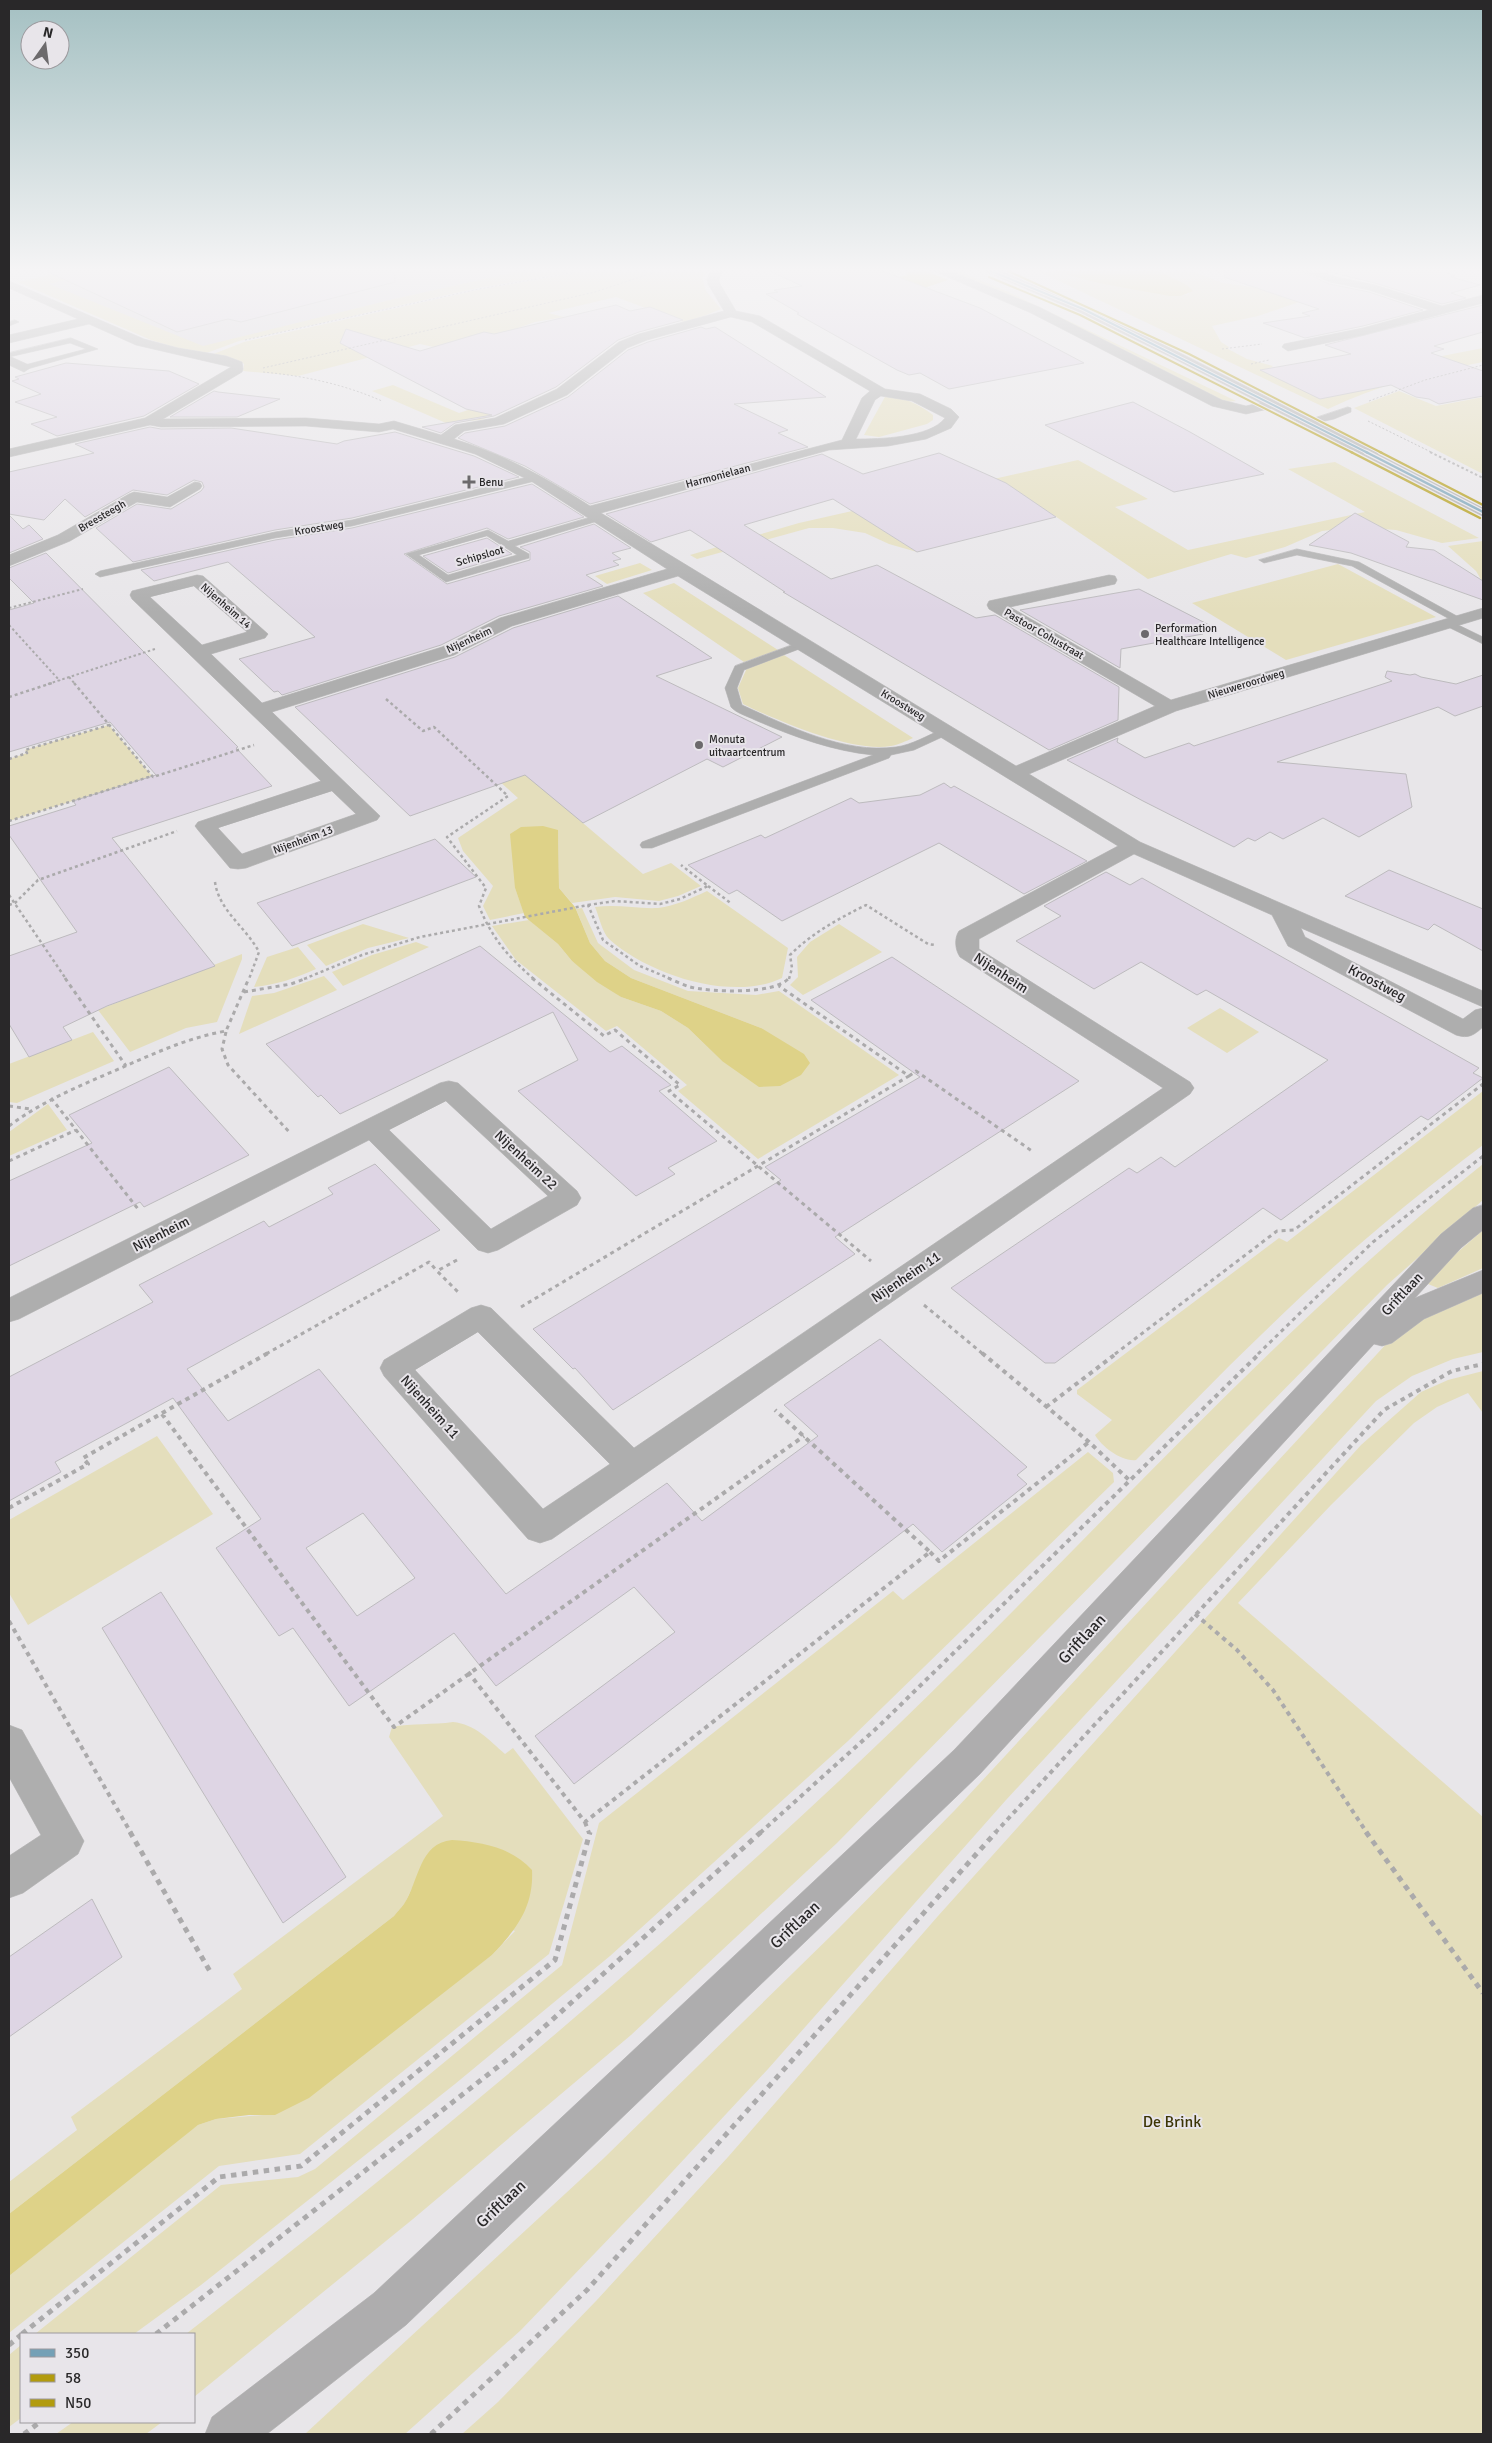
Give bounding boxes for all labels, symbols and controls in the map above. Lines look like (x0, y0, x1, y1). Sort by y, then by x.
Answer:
north arrow (20, 20, 70, 70)
text: N (41, 23, 55, 42)
street label: Harmonielaan (684, 461, 752, 491)
marker: Benu (463, 476, 475, 488)
place label: Benu (479, 476, 503, 489)
street label: Breesteegh (76, 497, 128, 535)
street label: Kroostweg (293, 518, 345, 538)
street label: Schipsloot (455, 543, 506, 569)
street label: Nijenheim 14 (198, 581, 254, 631)
street label: Pastoor Cohustraat (1002, 606, 1086, 662)
place label: Performation Healthcare Intelligence (1155, 622, 1265, 648)
street label: Nijenheim (444, 624, 494, 656)
marker: Performation Healthcare Intelligence (1139, 628, 1151, 640)
street label: Nieuweroordweg (1206, 666, 1286, 702)
street label: Kroostweg (878, 687, 928, 723)
place label: Monuta uitvaartcentrum (709, 733, 786, 759)
marker: Monuta uitvaartcentrum (693, 739, 705, 751)
street label: Nijenheim 13 (271, 823, 335, 857)
street label: Nijenheim (971, 949, 1031, 997)
street label: Kroostweg (1345, 961, 1409, 1005)
street label: Nijenheim 22 (491, 1127, 561, 1193)
street label: Nijenheim (130, 1212, 192, 1256)
street label: Nijenheim 11 (868, 1248, 944, 1306)
street label: Griftlaan (1378, 1269, 1426, 1319)
street label: Nijenheim 11 (397, 1372, 463, 1442)
street label: Griftlaan (1054, 1610, 1110, 1668)
street label: Griftlaan (766, 1897, 824, 1953)
park label: De Brink (1143, 2112, 1201, 2132)
street label: Griftlaan (472, 2176, 530, 2232)
legend (20, 2333, 195, 2423)
text: 350 (65, 2344, 89, 2362)
text: 58 (65, 2369, 81, 2387)
text: N50 (65, 2394, 91, 2412)

